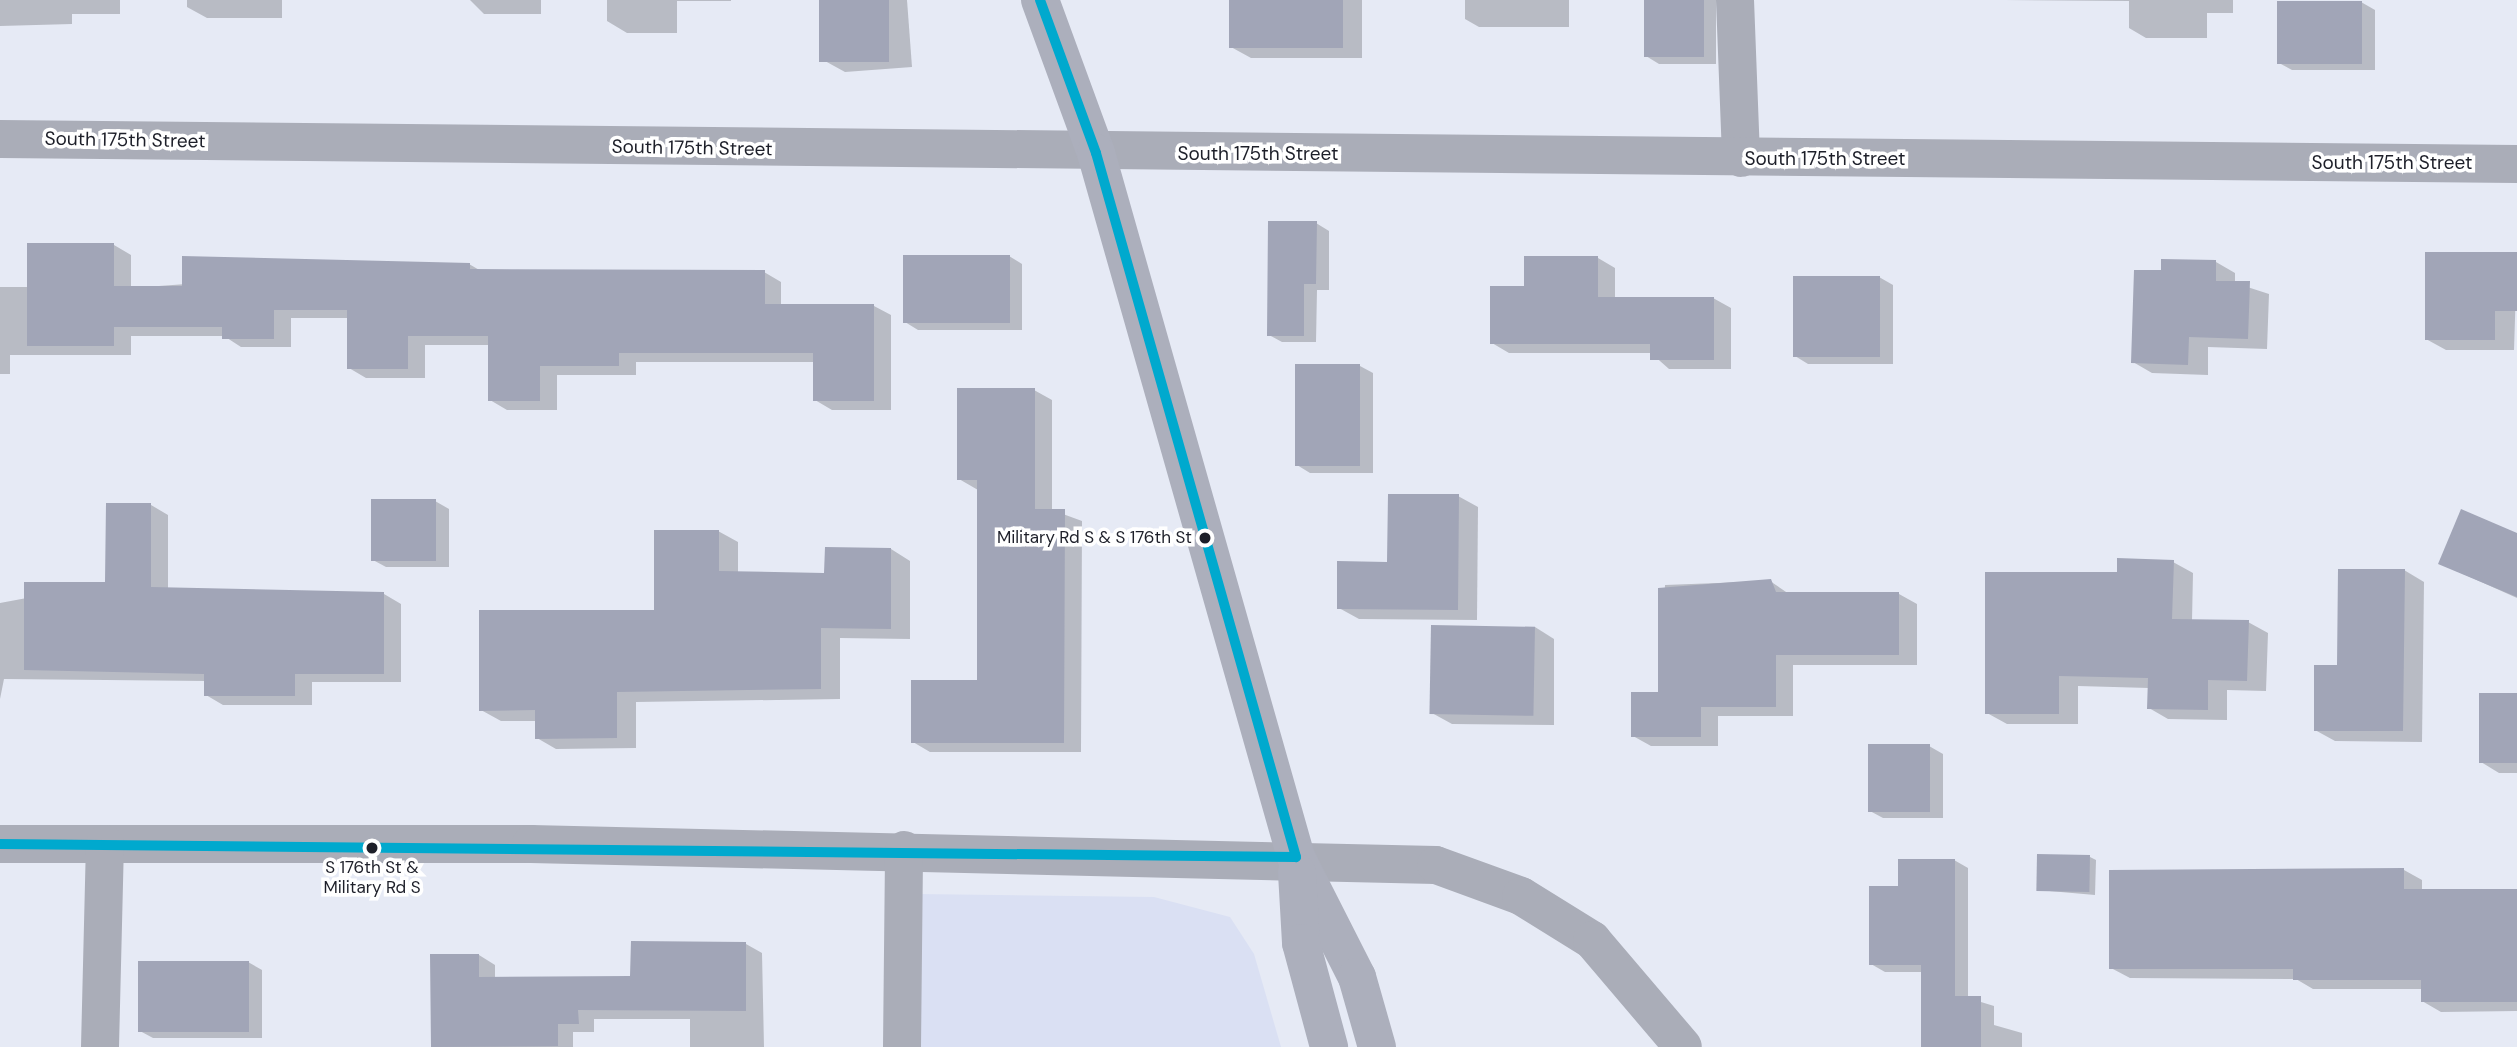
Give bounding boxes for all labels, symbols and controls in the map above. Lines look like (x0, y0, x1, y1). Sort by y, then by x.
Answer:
street label: South 175th Street (44, 127, 206, 153)
street label: South 175th Street (611, 135, 773, 161)
street label: South 175th Street (1178, 143, 1338, 165)
street label: South 175th Street (1745, 148, 1905, 170)
street label: South 175th Street (2312, 152, 2472, 174)
place label: Military Rd S & S 176th St (997, 528, 1192, 548)
marker: Military Rd S & S 176th St (1198, 531, 1212, 545)
marker: S 176th St & Military Rd S (365, 841, 379, 855)
place label: S 176th St & Military Rd S (323, 858, 421, 898)

